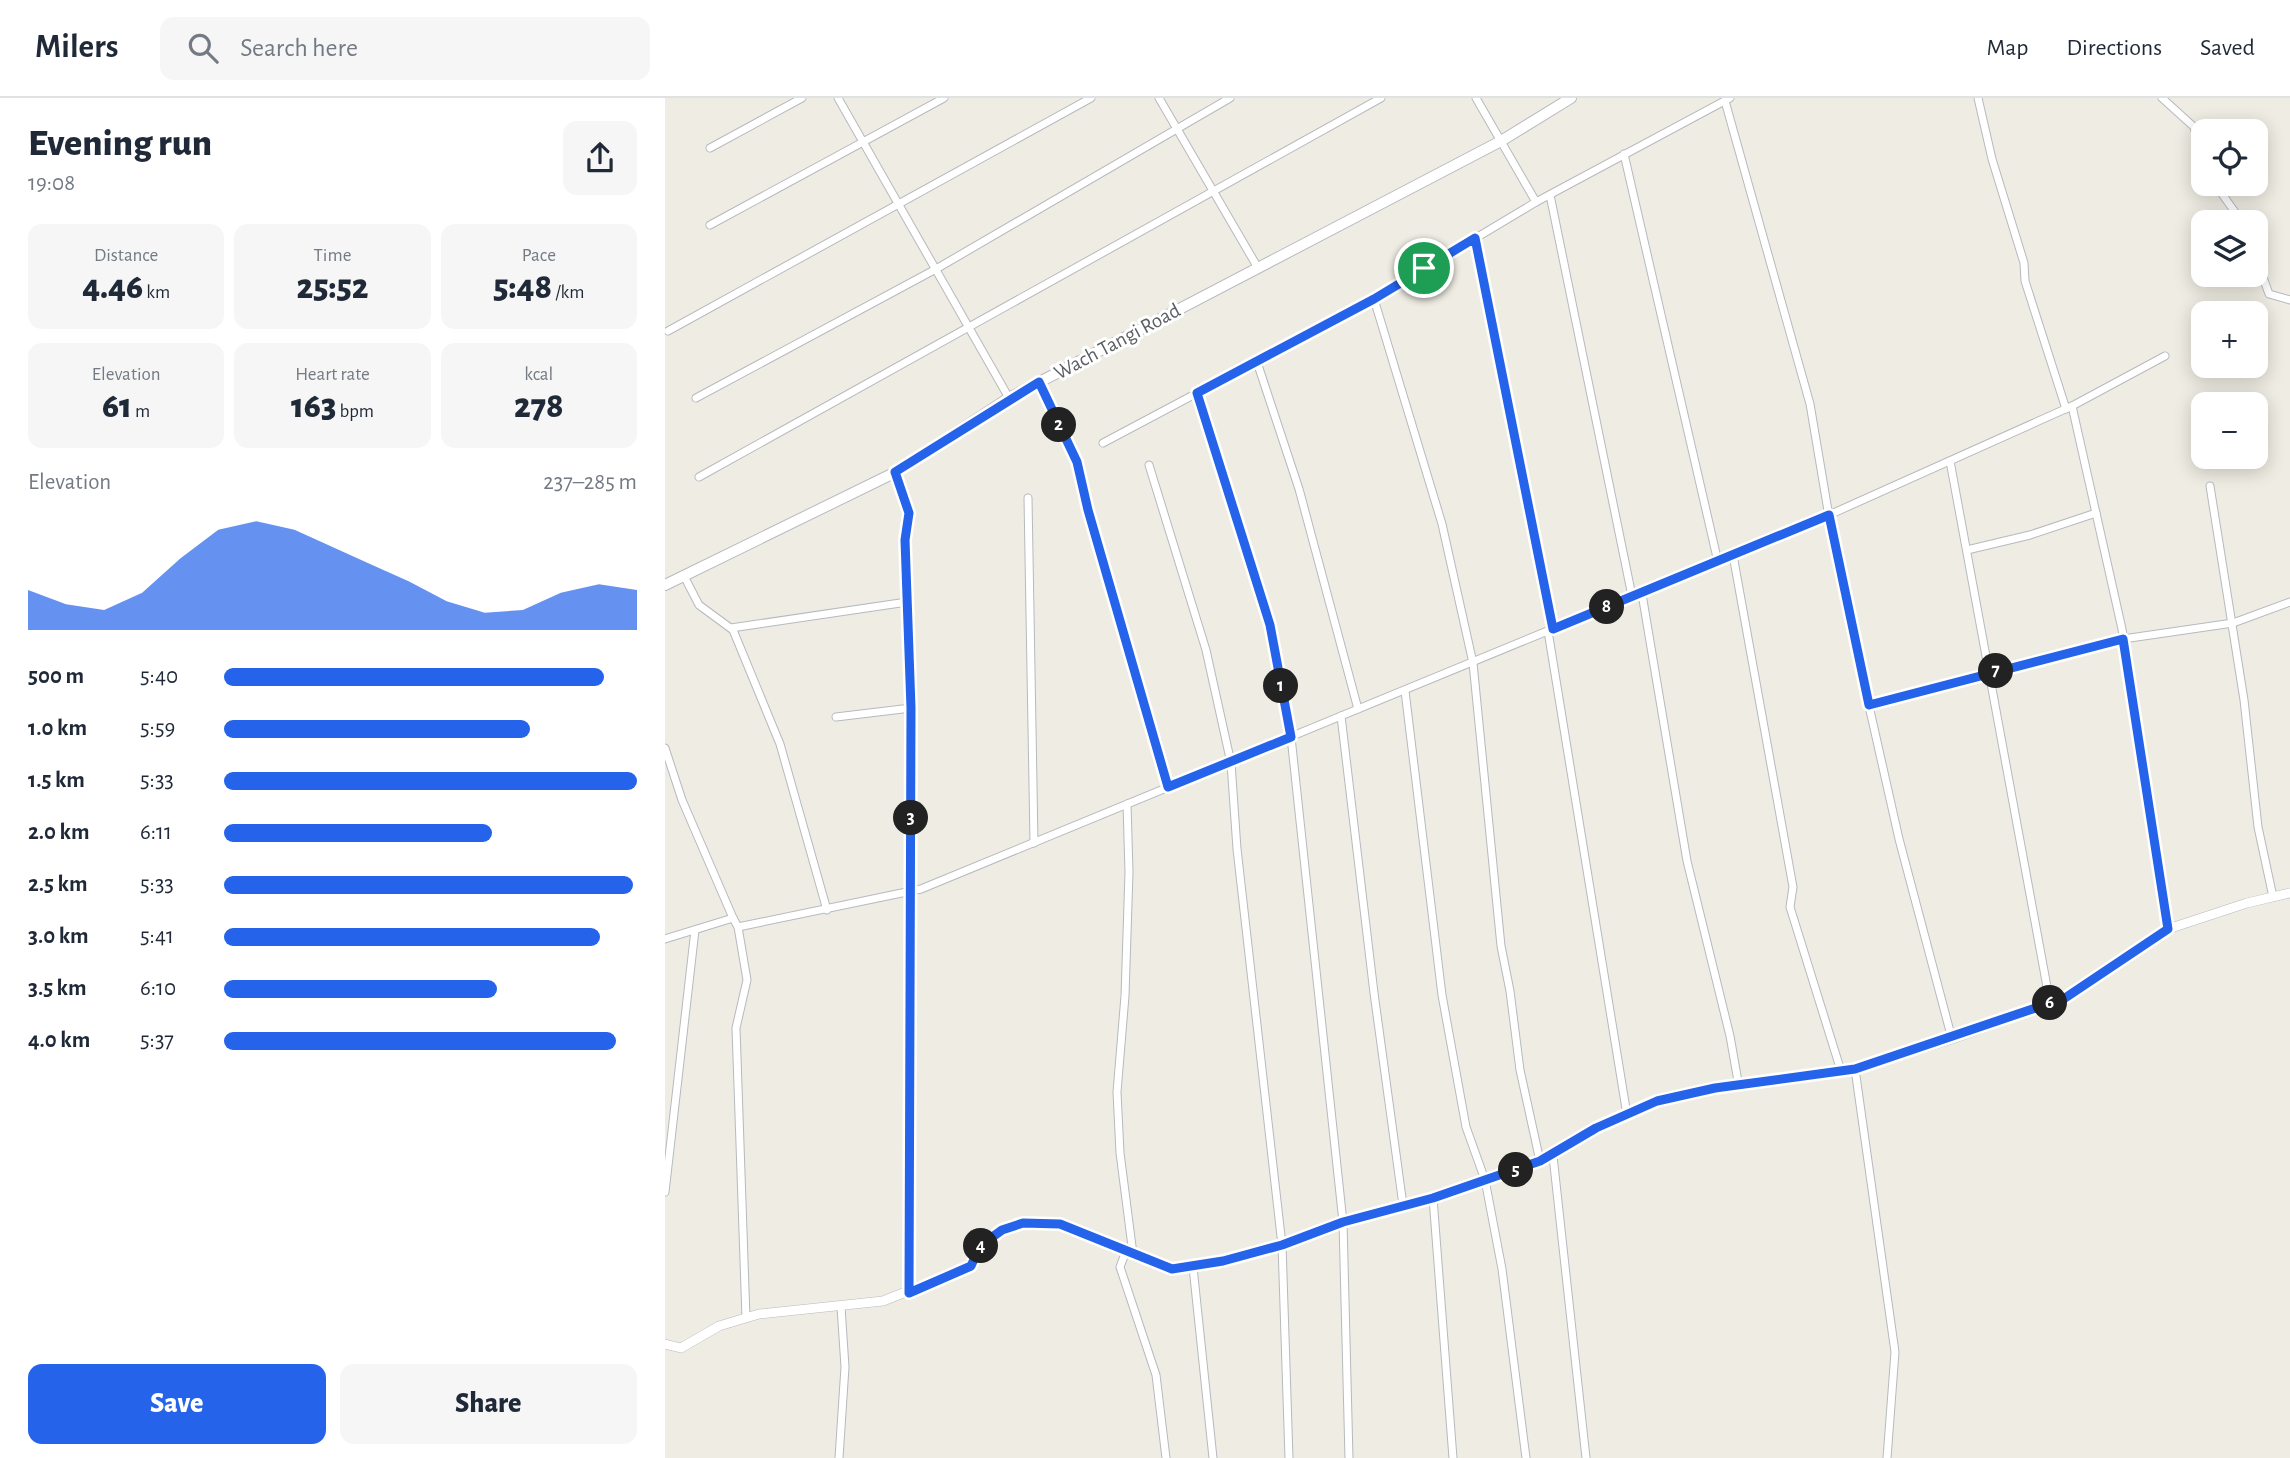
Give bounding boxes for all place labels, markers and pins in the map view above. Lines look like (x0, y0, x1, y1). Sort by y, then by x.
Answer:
pin (1394, 238, 1454, 298)
pin: 2 (1041, 408, 1077, 442)
pin: 8 (1590, 589, 1625, 624)
pin: 7 (1979, 654, 2013, 688)
pin: 1 (1263, 668, 1299, 704)
pin: 3 (894, 800, 929, 836)
pin: 6 (2033, 986, 2067, 1020)
pin: 5 (1499, 1152, 1533, 1188)
pin: 4 (963, 1228, 999, 1264)

